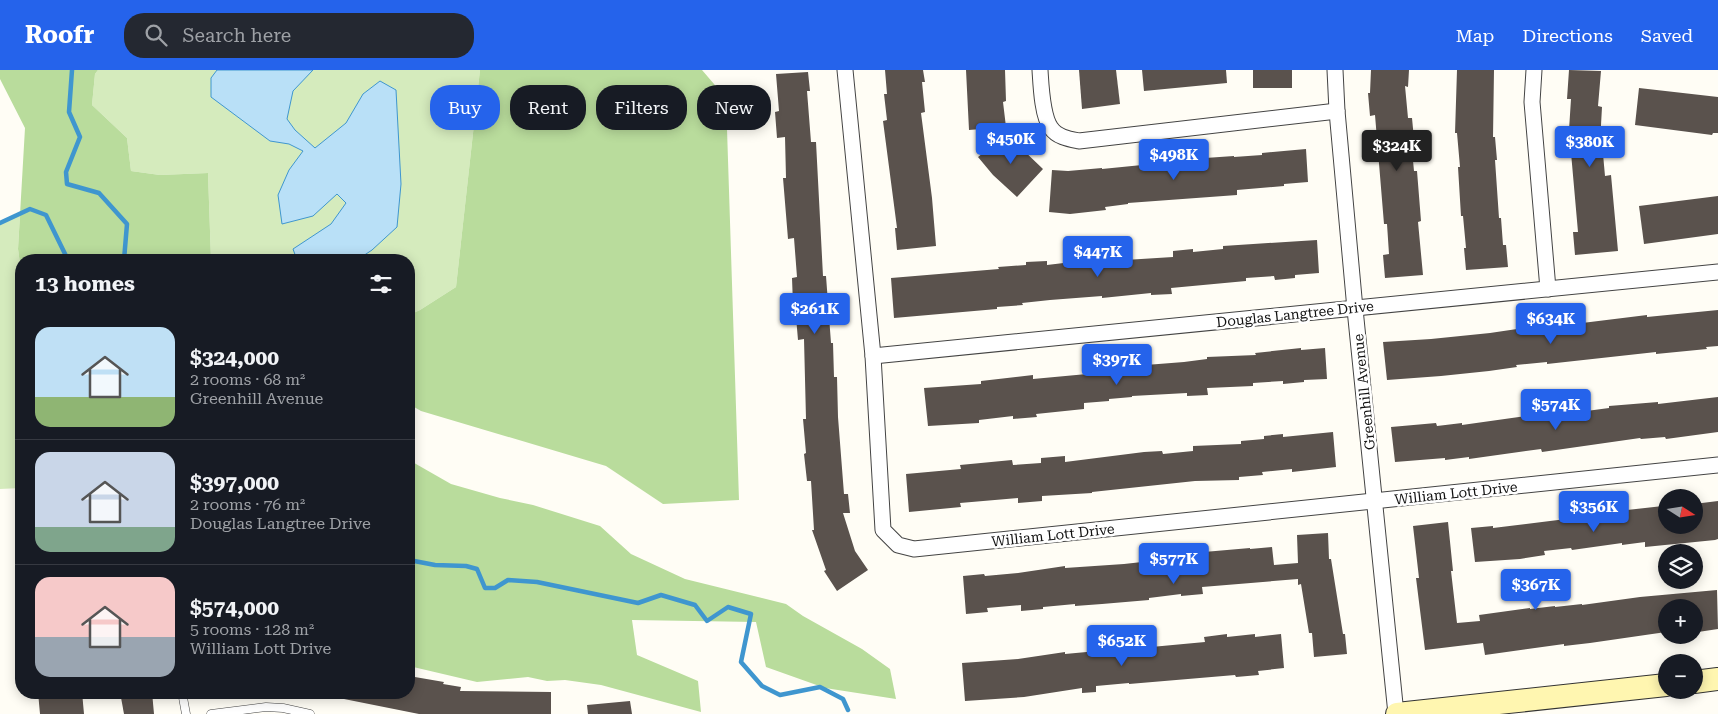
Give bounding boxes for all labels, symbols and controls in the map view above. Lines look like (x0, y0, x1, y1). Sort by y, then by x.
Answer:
search box (124, 13, 474, 58)
text: Roofr (25, 21, 94, 49)
icon: search (142, 21, 170, 49)
text: Search here (182, 24, 291, 47)
text: Map (1456, 25, 1494, 46)
text: Directions (1522, 25, 1613, 46)
text: Saved (1641, 25, 1693, 46)
chip: Buy (430, 85, 500, 130)
chip: Rent (510, 85, 586, 130)
chip: Filters (596, 85, 687, 130)
chip: New (697, 85, 771, 130)
pin: $450K (976, 122, 1046, 165)
pin: $380K (1555, 126, 1625, 168)
text: $450K (987, 129, 1035, 148)
pin: $324K (1362, 129, 1432, 172)
text: $380K (1566, 132, 1614, 151)
text: $324K (1373, 136, 1421, 155)
pin: $498K (1139, 138, 1209, 181)
text: $498K (1150, 145, 1198, 164)
pin: $447K (1063, 236, 1133, 278)
text: $447K (1074, 242, 1122, 261)
icon: filters (367, 270, 395, 298)
text: 13 homes (35, 272, 135, 296)
pin: $261K (780, 292, 850, 335)
street label: Douglas Langtree Drive (1215, 298, 1375, 330)
text: $261K (791, 299, 839, 318)
pin: $634K (1516, 302, 1586, 345)
text: $634K (1527, 309, 1575, 328)
street label: Greenhill Avenue (1350, 333, 1378, 451)
pin: $397K (1082, 344, 1152, 386)
text: $324,000 (190, 346, 279, 370)
icon: home (75, 347, 135, 407)
text: $397K (1093, 350, 1141, 369)
text: 2 rooms · 68 m² (190, 370, 305, 389)
pin: $574K (1521, 388, 1591, 431)
text: Greenhill Avenue (190, 389, 323, 408)
text: $574K (1532, 395, 1580, 414)
text: $397,000 (190, 471, 279, 495)
icon: home (75, 472, 135, 532)
street label: William Lott Drive (1394, 479, 1519, 507)
north arrow (1658, 489, 1702, 534)
map controls (1658, 489, 1703, 699)
pin: $356K (1559, 490, 1629, 533)
text: 2 rooms · 76 m² (190, 495, 305, 514)
text: $356K (1570, 497, 1618, 516)
text: Douglas Langtree Drive (190, 514, 371, 533)
street label: William Lott Drive (991, 521, 1116, 549)
pin: $577K (1139, 542, 1209, 585)
button: layers (1658, 544, 1703, 589)
text: $577K (1150, 549, 1198, 568)
pin: $367K (1501, 568, 1571, 611)
text: $367K (1512, 575, 1560, 594)
text: $574,000 (190, 596, 279, 620)
icon: home (75, 597, 135, 657)
button: + (1658, 599, 1703, 644)
text: 5 rooms · 128 m² (190, 620, 314, 639)
pin: $652K (1087, 624, 1157, 667)
text: $652K (1098, 631, 1146, 650)
text: William Lott Drive (190, 639, 331, 658)
button: − (1658, 654, 1703, 699)

